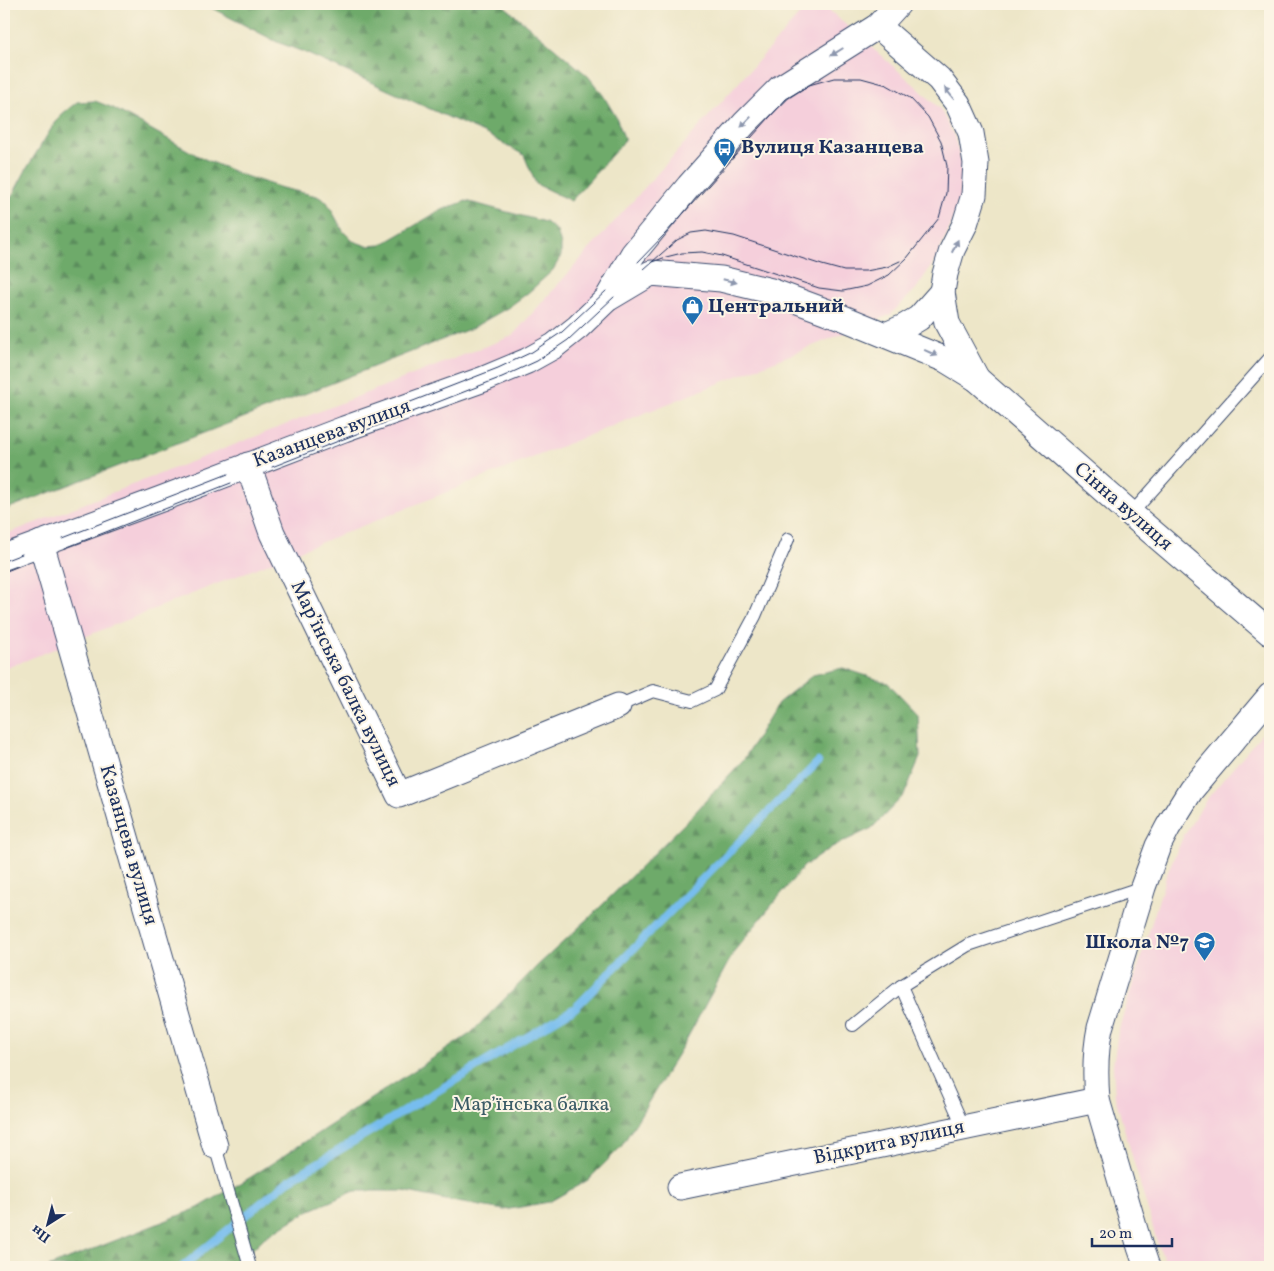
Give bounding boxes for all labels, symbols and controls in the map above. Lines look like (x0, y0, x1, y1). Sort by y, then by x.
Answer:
one-way arrow (830, 47, 843, 57)
one-way arrow (944, 87, 955, 100)
one-way arrow (740, 116, 752, 128)
place label: Вулиця Казанцева (741, 134, 924, 162)
bus stop icon: Вулиця Казанцева (713, 136, 737, 167)
one-way arrow (951, 239, 959, 253)
one-way arrow (723, 277, 738, 285)
place label: Центральний (708, 293, 844, 321)
shop icon: Центральний (680, 295, 704, 326)
one-way arrow (924, 350, 938, 358)
street label: Казанцева вулиця (249, 392, 415, 476)
street label: Сінна вулиця (1067, 456, 1179, 558)
street label: Мар’їнська балка вулиця (283, 576, 407, 792)
street label: Казанцева вулиця (92, 761, 164, 929)
place label: Школа №7 (1085, 929, 1189, 957)
school or university icon: Школа №7 (1193, 931, 1217, 962)
park label: Мар’їнська балка (453, 1091, 609, 1119)
street label: Відкрита вулиця (811, 1113, 967, 1173)
north arrow (22, 1198, 72, 1248)
scale bar (1092, 1216, 1172, 1248)
text: Пн (28, 1220, 55, 1247)
text: 20 m (1099, 1224, 1132, 1245)

